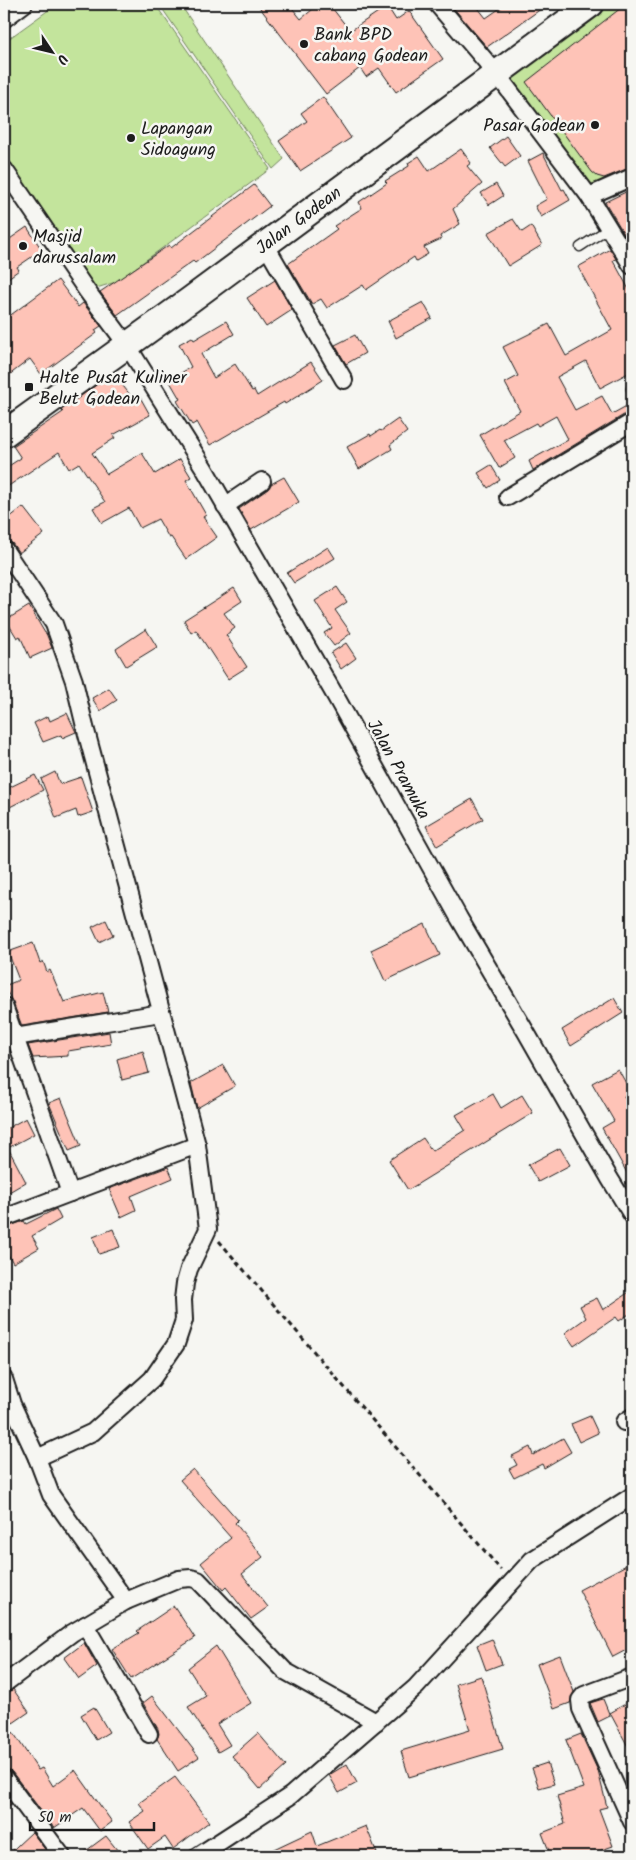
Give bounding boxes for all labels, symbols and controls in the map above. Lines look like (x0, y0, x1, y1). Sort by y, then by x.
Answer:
place label: Bank BPD cabang Godean (314, 21, 428, 71)
north arrow (28, 28, 78, 78)
marker: Bank BPD cabang Godean (298, 38, 310, 50)
text: U (50, 49, 73, 69)
place label: Pasar Godean (483, 112, 585, 141)
place label: Lapangan Sidoagung (141, 115, 216, 165)
marker: Pasar Godean (589, 119, 601, 131)
marker: Lapangan Sidoagung (125, 132, 137, 144)
street label: Jalan Godean (250, 180, 349, 263)
place label: Masjid darussalam (33, 223, 116, 273)
marker: Masjid darussalam (17, 240, 29, 252)
place label: Halte Pusat Kuliner Belut Godean (39, 364, 188, 414)
marker: Halte Pusat Kuliner Belut Godean (23, 381, 35, 393)
street label: Jalan Pramuka (358, 714, 437, 825)
scale bar (30, 1800, 154, 1832)
text: 50 m (38, 1806, 72, 1830)

